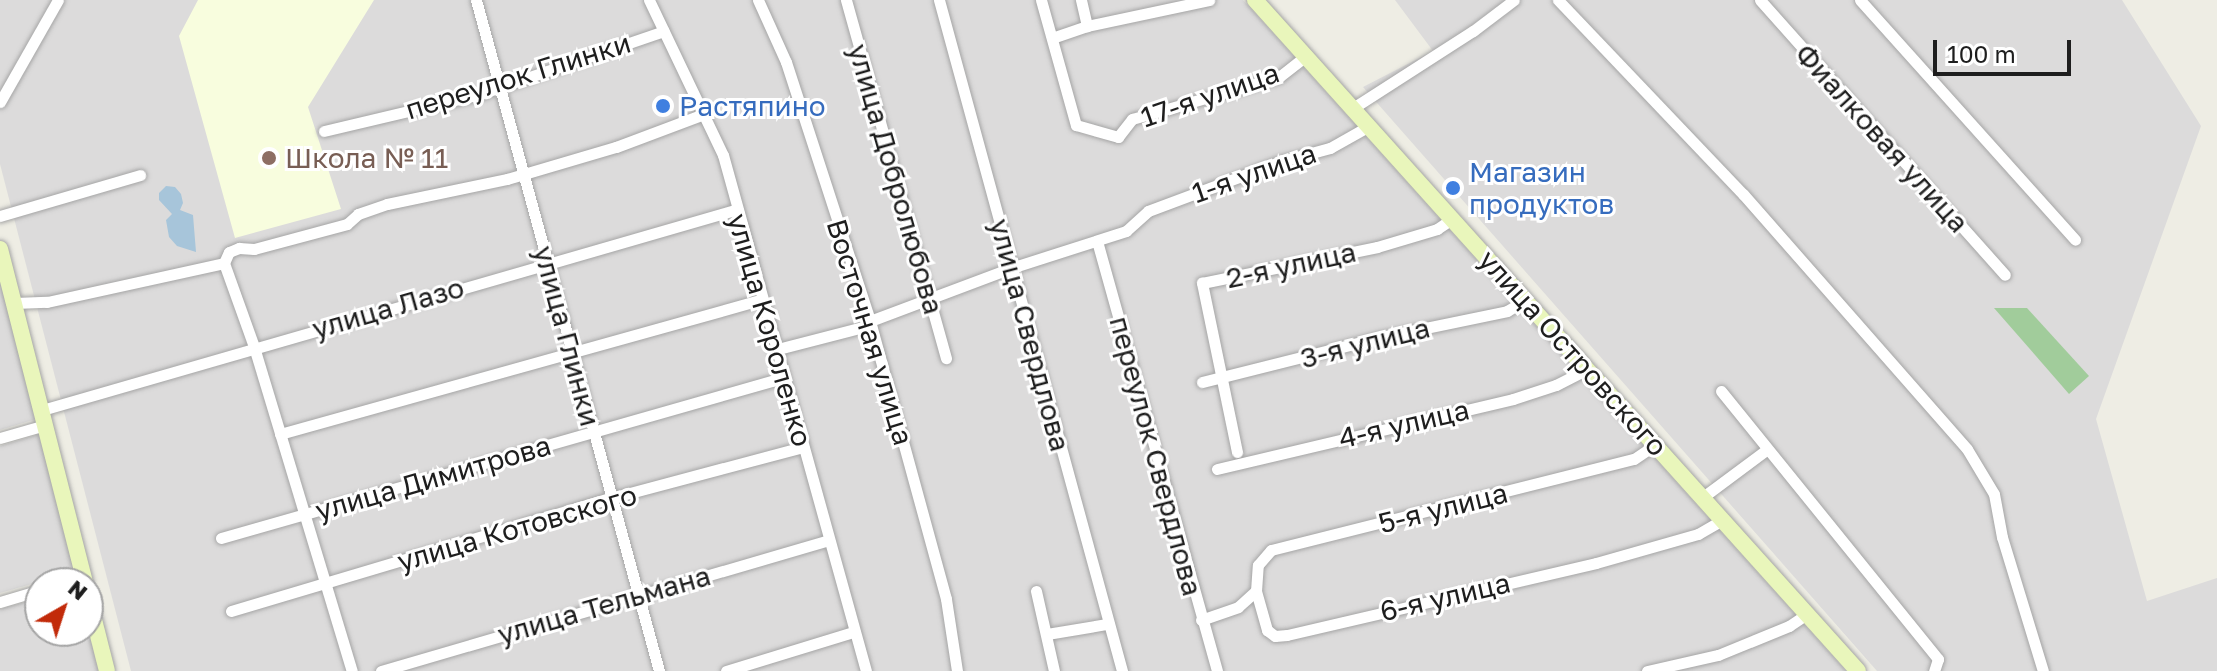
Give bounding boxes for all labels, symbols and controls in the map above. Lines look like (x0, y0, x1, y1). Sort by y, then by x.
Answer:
scale bar (1937, 24, 2075, 74)
street label: переулок Глинки (401, 26, 635, 126)
street label: Фиалковая улица (1788, 37, 1976, 239)
text: 100 m (1947, 39, 2016, 68)
street label: улица Добролюбова (841, 40, 951, 318)
street label: 17-я улица (1136, 56, 1284, 134)
place label: Растяпино (679, 89, 826, 123)
marker: Растяпино (654, 97, 672, 115)
street label: 1-я улица (1187, 136, 1321, 210)
place label: Школа № 11 (285, 141, 448, 175)
marker: Школа № 11 (260, 149, 278, 167)
place label: Магазин продуктов (1469, 155, 1614, 221)
marker: Магазин продуктов (1444, 179, 1462, 197)
street label: улица Короленко (721, 210, 819, 450)
street label: Восточная улица (820, 215, 920, 449)
street label: улица Свердлова (983, 215, 1077, 455)
street label: 2-я улица (1223, 235, 1359, 295)
street label: улица Глинки (527, 242, 607, 430)
street label: улица Островского (1472, 243, 1674, 463)
street label: улица Лазо (308, 270, 468, 346)
street label: 3-я улица (1297, 311, 1433, 375)
street label: переулок Свердлова (1103, 313, 1209, 599)
street label: 4-я улица (1336, 393, 1472, 455)
street label: улица Димитрова (311, 428, 555, 528)
street label: 5-я улица (1375, 476, 1511, 540)
street label: улица Котовского (393, 478, 641, 578)
street label: улица Тельмана (494, 559, 714, 651)
street label: 6-я улица (1377, 566, 1513, 628)
north arrow (24, 567, 104, 647)
text: N (63, 574, 93, 605)

